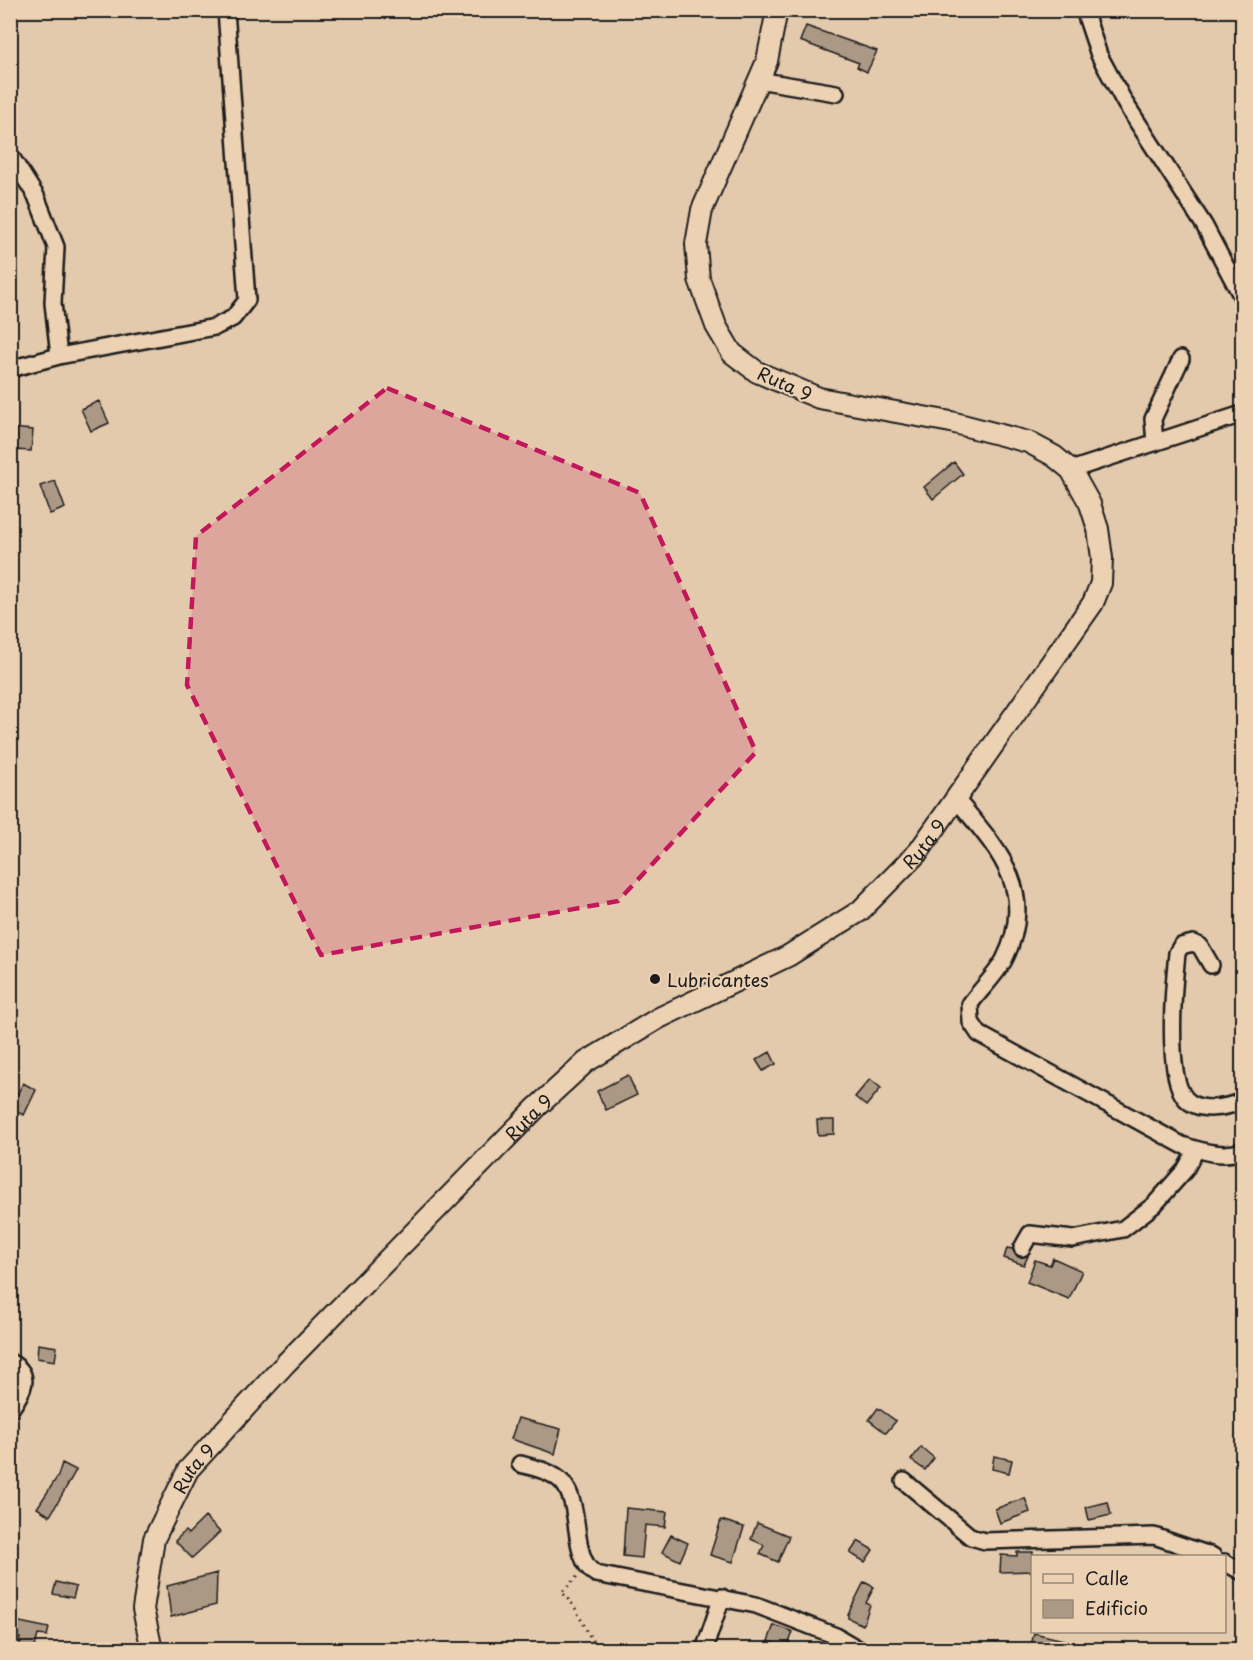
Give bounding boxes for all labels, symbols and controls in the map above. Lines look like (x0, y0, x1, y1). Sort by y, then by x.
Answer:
street label: Ruta 9 (753, 359, 817, 407)
street label: Ruta 9 (895, 813, 952, 875)
place label: Lubricantes (667, 966, 769, 993)
marker: Lubricantes (648, 972, 662, 986)
street label: Ruta 9 (498, 1087, 557, 1146)
street label: Ruta 9 (165, 1437, 220, 1498)
legend (1031, 1555, 1226, 1633)
text: Calle (1085, 1564, 1129, 1591)
text: Edificio (1085, 1594, 1148, 1621)

